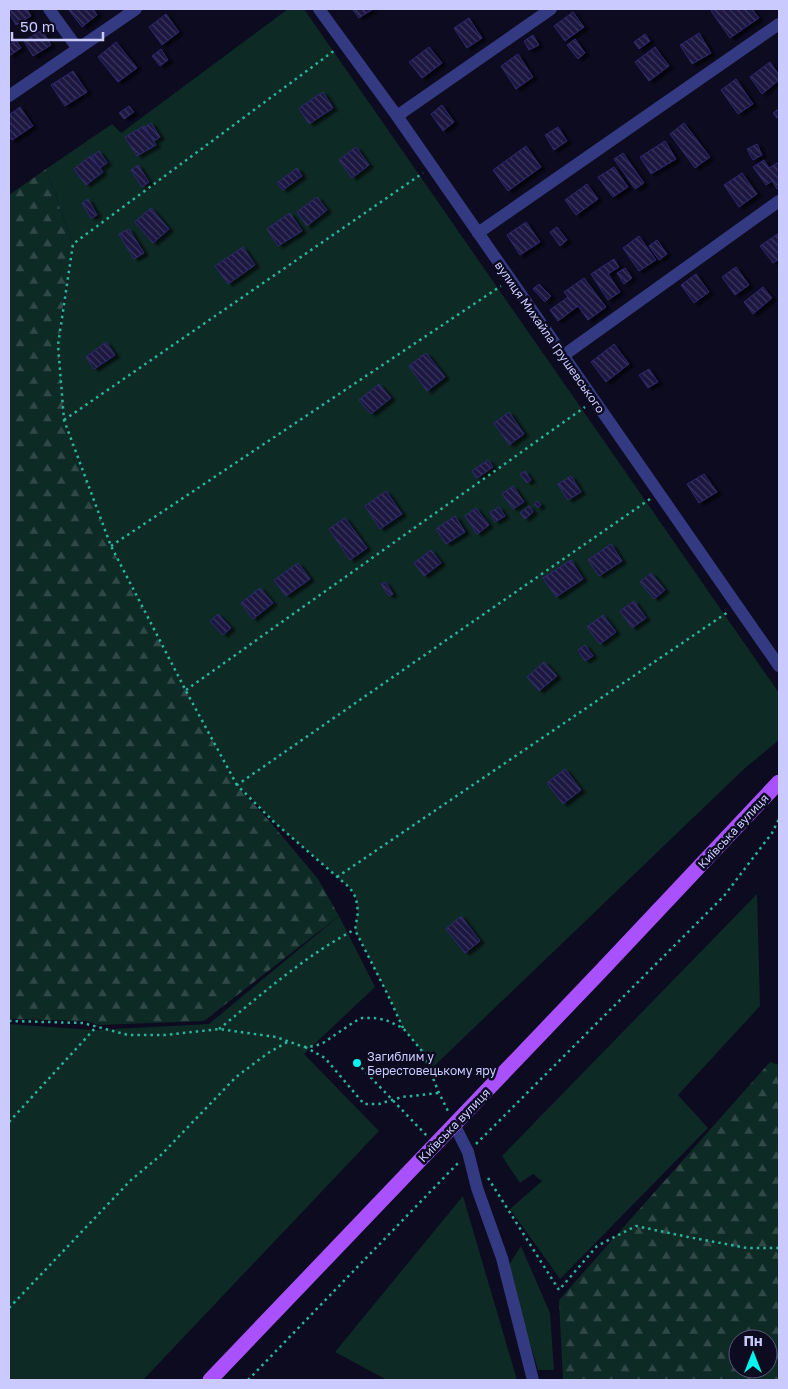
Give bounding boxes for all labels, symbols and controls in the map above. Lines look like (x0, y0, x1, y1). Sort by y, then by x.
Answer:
scale bar (12, 10, 104, 42)
text: 50 m (20, 17, 55, 35)
street label: вулиця Михайла Грушевського (492, 258, 608, 416)
street label: Київська вулиця (694, 790, 772, 872)
place label: Загиблим у Берестовецькому яру (367, 1049, 496, 1078)
marker: Загиблим у Берестовецькому яру (351, 1057, 363, 1069)
street label: Київська вулиця (415, 1085, 493, 1165)
north arrow (728, 1329, 778, 1379)
text: Пн (743, 1332, 763, 1349)

